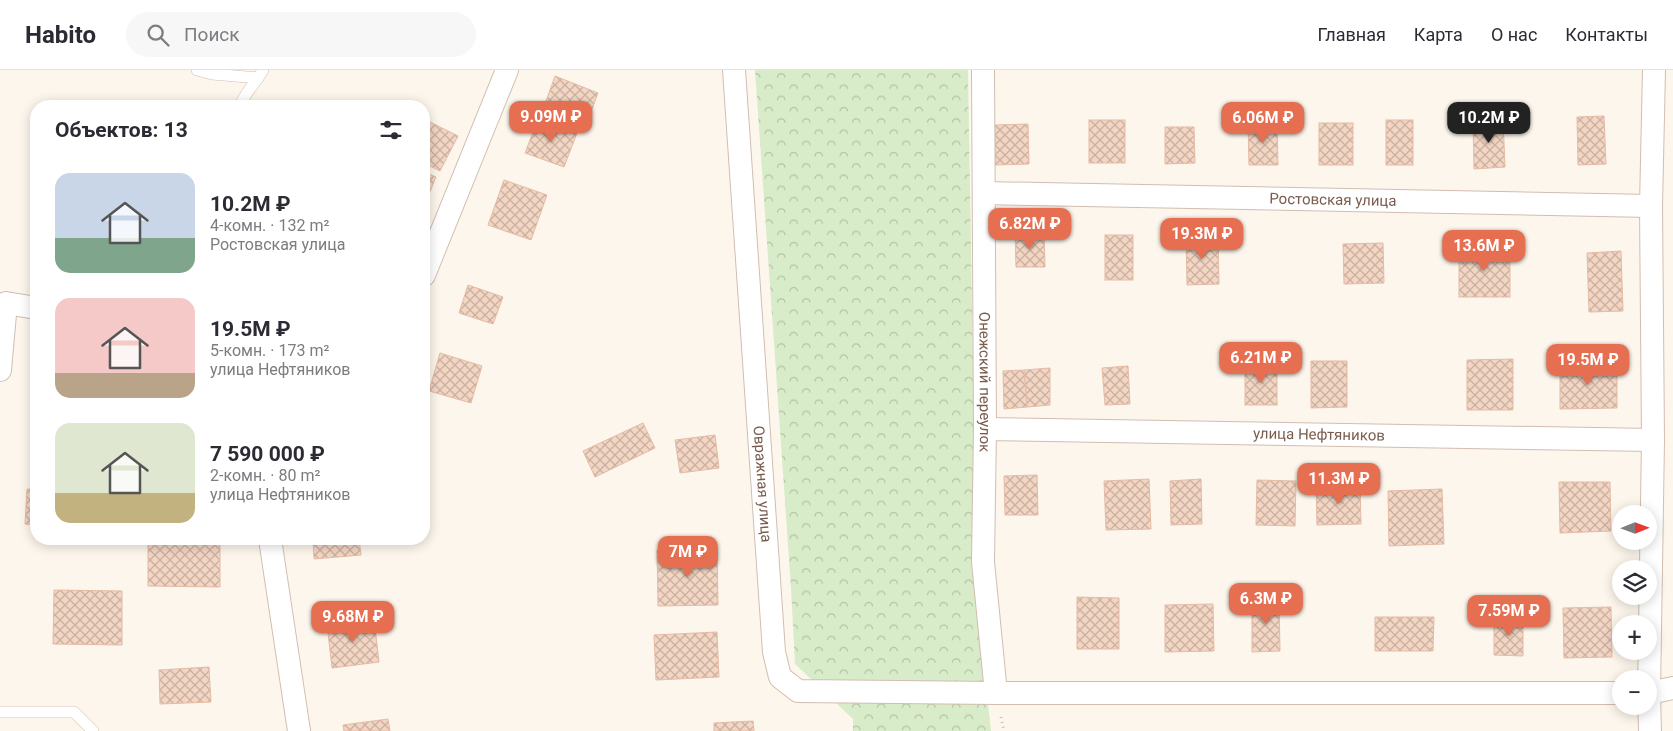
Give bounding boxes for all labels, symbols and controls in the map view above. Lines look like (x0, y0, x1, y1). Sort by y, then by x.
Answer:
search box (126, 12, 476, 57)
text: Habito (25, 21, 96, 49)
icon: search (144, 21, 172, 49)
text: Поиск (184, 23, 240, 46)
text: Главная (1317, 24, 1386, 45)
text: Карта (1414, 24, 1463, 45)
text: О нас (1491, 24, 1537, 45)
text: Контакты (1565, 24, 1648, 45)
pin: 9.09M ₽ (505, 100, 597, 143)
pin: 6.06M ₽ (1217, 102, 1309, 144)
pin: 10.2M ₽ (1443, 102, 1535, 144)
text: 9.09M ₽ (520, 107, 582, 126)
text: 6.06M ₽ (1232, 108, 1294, 127)
text: 10.2M ₽ (1458, 108, 1520, 127)
icon: filters (377, 116, 405, 144)
text: Объектов: 13 (55, 118, 188, 142)
street label: Ростовская улица (1269, 190, 1397, 210)
text: 10.2M ₽ (210, 192, 291, 216)
icon: home (95, 193, 155, 253)
pin: 6.82M ₽ (984, 208, 1076, 250)
text: 6.82M ₽ (999, 214, 1061, 233)
text: 4-комн. · 132 m² (210, 216, 329, 235)
pin: 19.3M ₽ (1156, 218, 1248, 260)
text: 19.3M ₽ (1171, 224, 1233, 243)
pin: 13.6M ₽ (1438, 230, 1530, 272)
text: Ростовская улица (210, 235, 346, 254)
text: 13.6M ₽ (1453, 236, 1515, 255)
street label: Онежский переулок (975, 312, 994, 452)
text: 19.5M ₽ (210, 317, 291, 341)
icon: home (95, 318, 155, 378)
text: 5-комн. · 173 m² (210, 341, 329, 360)
pin: 6.21M ₽ (1215, 342, 1307, 384)
pin: 19.5M ₽ (1542, 344, 1634, 386)
text: 6.21M ₽ (1230, 348, 1292, 367)
text: 19.5M ₽ (1557, 350, 1619, 369)
text: улица Нефтяников (210, 360, 350, 379)
street label: улица Нефтяников (1253, 424, 1385, 445)
street label: Овражная улица (749, 425, 775, 543)
text: 7 590 000 ₽ (210, 442, 325, 466)
icon: home (95, 443, 155, 503)
pin: 11.3M ₽ (1293, 462, 1385, 505)
text: 2-комн. · 80 m² (210, 466, 320, 485)
text: 11.3M ₽ (1308, 469, 1370, 488)
text: улица Нефтяников (210, 485, 350, 504)
north arrow (1612, 505, 1658, 550)
map controls (1612, 505, 1657, 715)
pin: 7M ₽ (658, 536, 718, 578)
text: 7M ₽ (669, 542, 707, 561)
button: layers (1612, 560, 1657, 605)
pin: 6.3M ₽ (1225, 582, 1307, 625)
text: 6.3M ₽ (1240, 589, 1292, 608)
pin: 7.59M ₽ (1463, 594, 1555, 637)
pin: 9.68M ₽ (307, 600, 399, 643)
text: 7.59M ₽ (1478, 601, 1540, 620)
text: 9.68M ₽ (322, 607, 384, 626)
button: + (1612, 615, 1657, 660)
button: − (1612, 670, 1657, 715)

